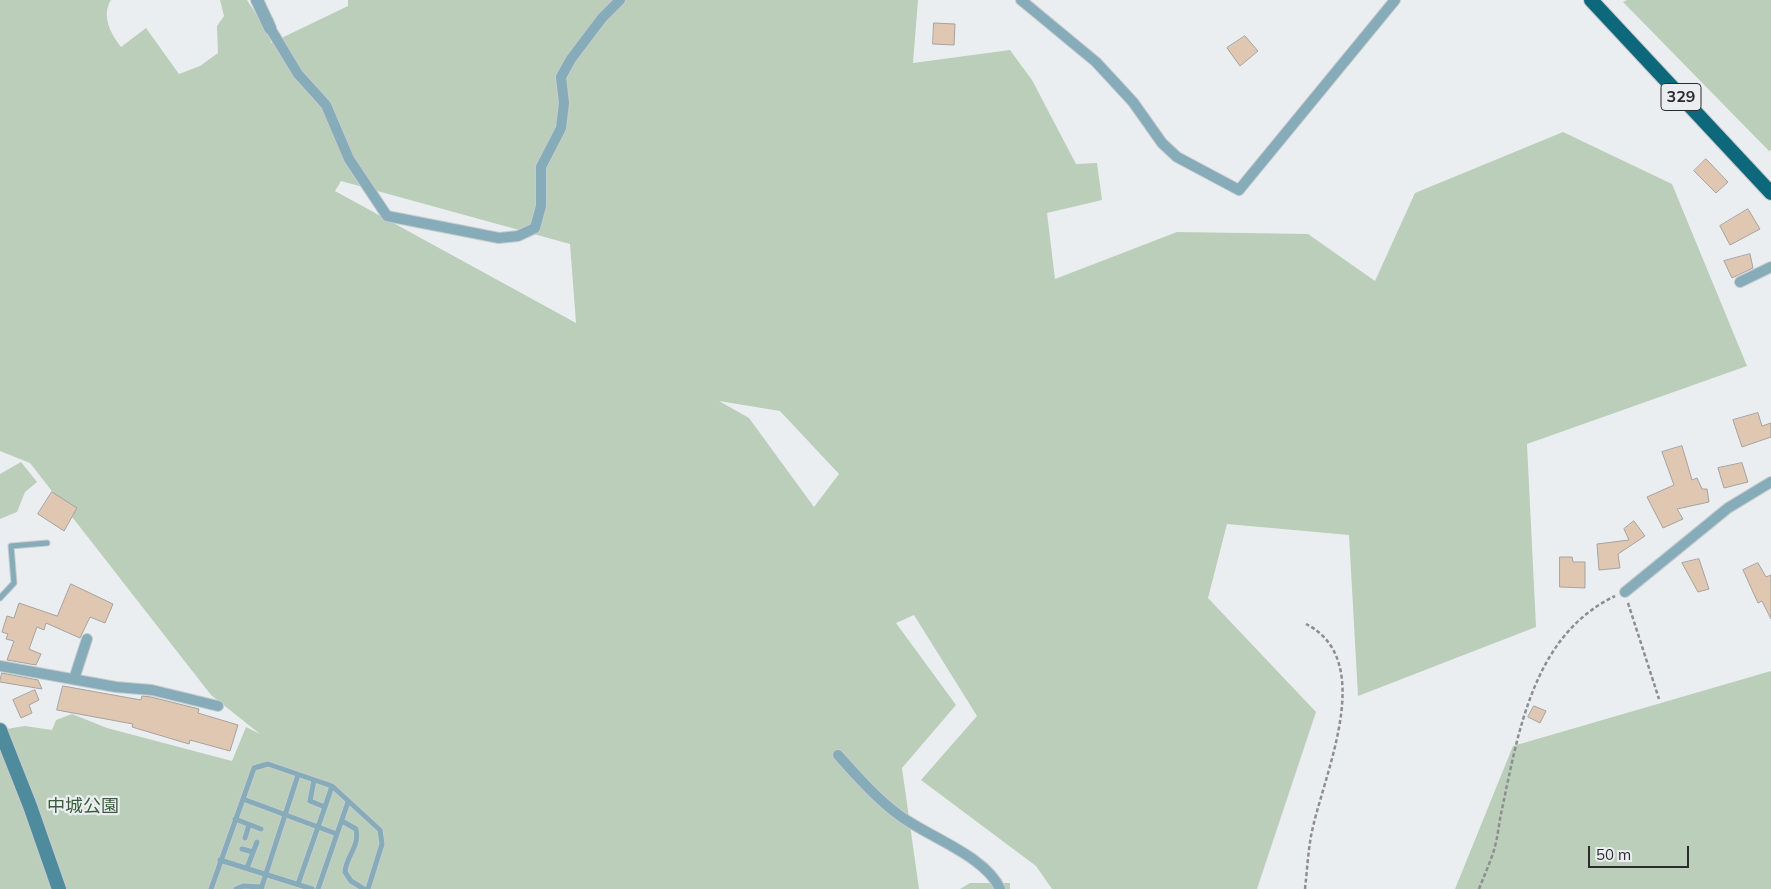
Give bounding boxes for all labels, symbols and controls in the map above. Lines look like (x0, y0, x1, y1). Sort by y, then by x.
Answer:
road number: 329 (1661, 84, 1701, 110)
park label: 中城公園 (47, 796, 119, 818)
scale bar (1591, 836, 1692, 868)
text: 50 m (1596, 845, 1631, 864)

